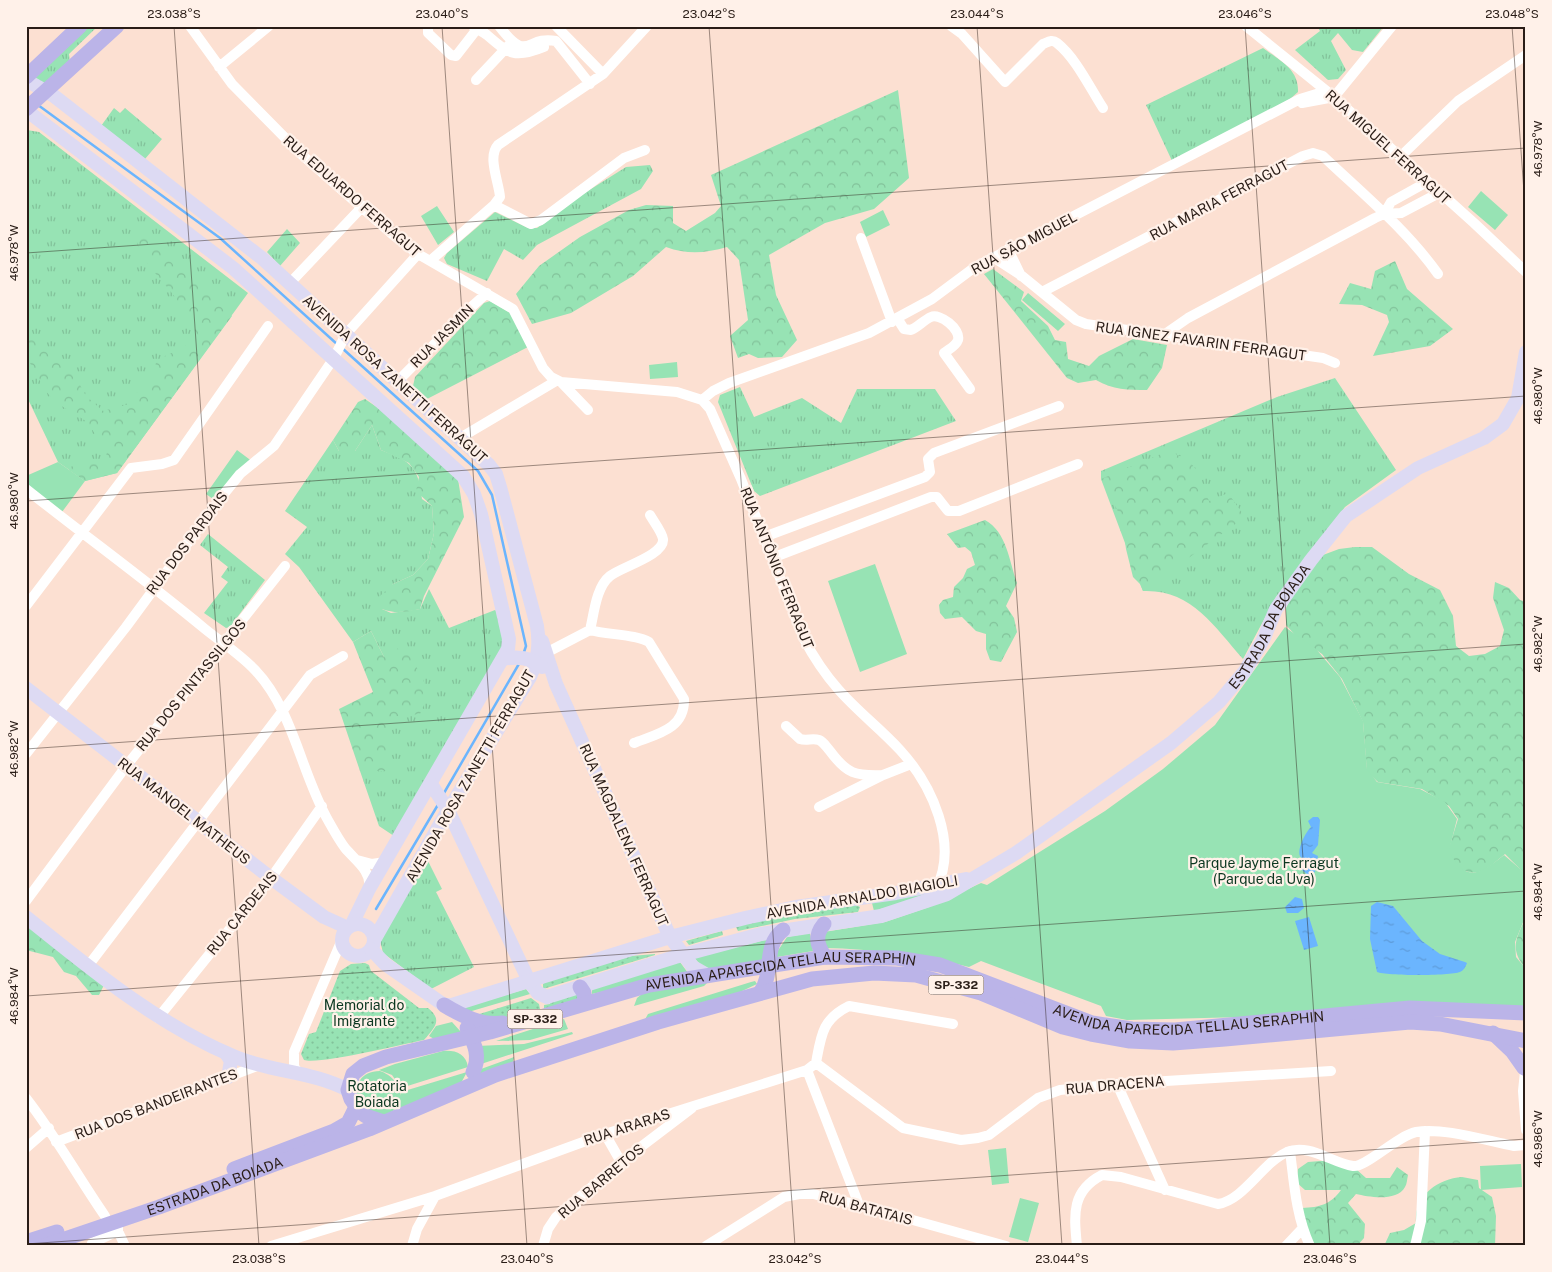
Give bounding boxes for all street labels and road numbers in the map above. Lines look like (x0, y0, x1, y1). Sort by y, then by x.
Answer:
street label: RUA MIGUEL FERRAGUT (1322, 87, 1454, 207)
street label: RUA EDUARDO FERRAGUT (280, 132, 424, 260)
street label: RUA MARIA FERRAGUT (1147, 157, 1291, 243)
street label: RUA SÃO MIGUEL (968, 207, 1080, 278)
street label: AVENIDA ROSA ZANETTI FERRAGUT (300, 292, 490, 466)
street label: RUA JASMIN (407, 301, 477, 371)
street label: RUA IGNEZ FAVARIN FERRAGUT (1095, 318, 1307, 364)
street label: RUA ANTÔNIO FERRAGUT (737, 484, 818, 651)
street label: RUA DOS PARDAIS (143, 488, 231, 598)
street label: ESTRADA DA BOIADA (1225, 561, 1314, 692)
street label: RUA DOS PINTASSILGOS (133, 616, 249, 754)
street label: AVENIDA ROSA ZANETTI FERRAGUT (402, 667, 538, 885)
street label: RUA MAGDALENA FERRAGUT (576, 741, 672, 929)
street label: RUA MANOEL MATHEUS (115, 754, 253, 868)
street label: RUA CARDEAIS (204, 868, 280, 958)
street label: AVENIDA ARNALDO BIAGIOLI (765, 872, 959, 922)
street label: AVENIDA APARECIDA TELLAU SERAPHIN (642, 949, 917, 994)
road number: SP-332 (928, 976, 984, 994)
street label: AVENIDA APARECIDA TELLAU SERAPHIN (1051, 1001, 1325, 1038)
road number: SP-332 (508, 1010, 562, 1028)
street label: RUA DOS BANDEIRANTES (72, 1065, 240, 1143)
street label: RUA DRACENA (1065, 1073, 1165, 1097)
street label: RUA ARARAS (582, 1106, 672, 1148)
street label: RUA BARRETOS (555, 1141, 647, 1221)
street label: ESTRADA DA BOIADA (145, 1154, 285, 1219)
street label: RUA BATATAIS (818, 1188, 914, 1228)

